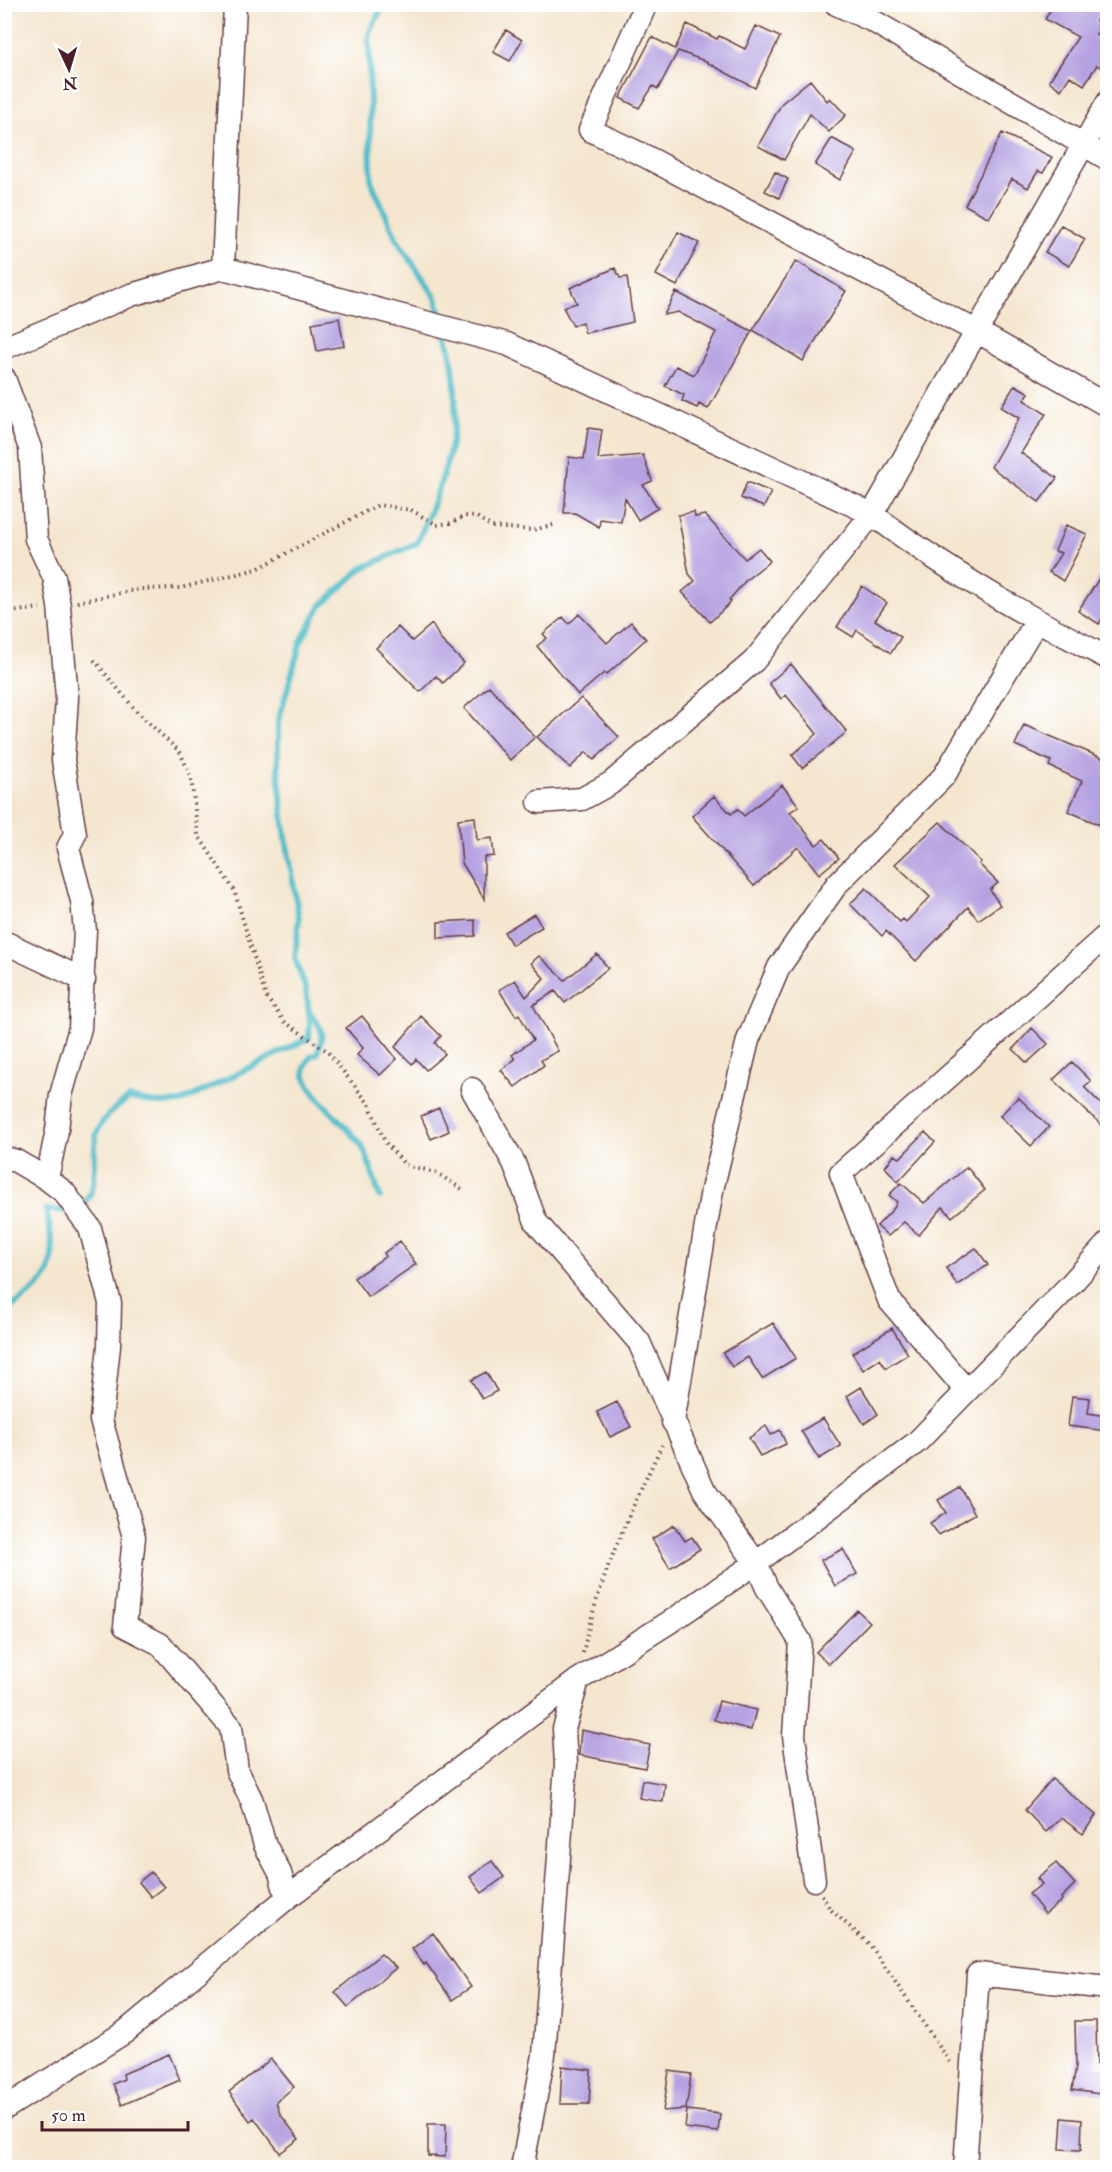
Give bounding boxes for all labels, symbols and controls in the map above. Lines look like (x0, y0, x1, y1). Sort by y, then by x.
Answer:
north arrow (39, 39, 99, 99)
text: N (61, 72, 79, 93)
scale bar (42, 2094, 188, 2132)
text: 50 m (51, 2104, 86, 2127)

